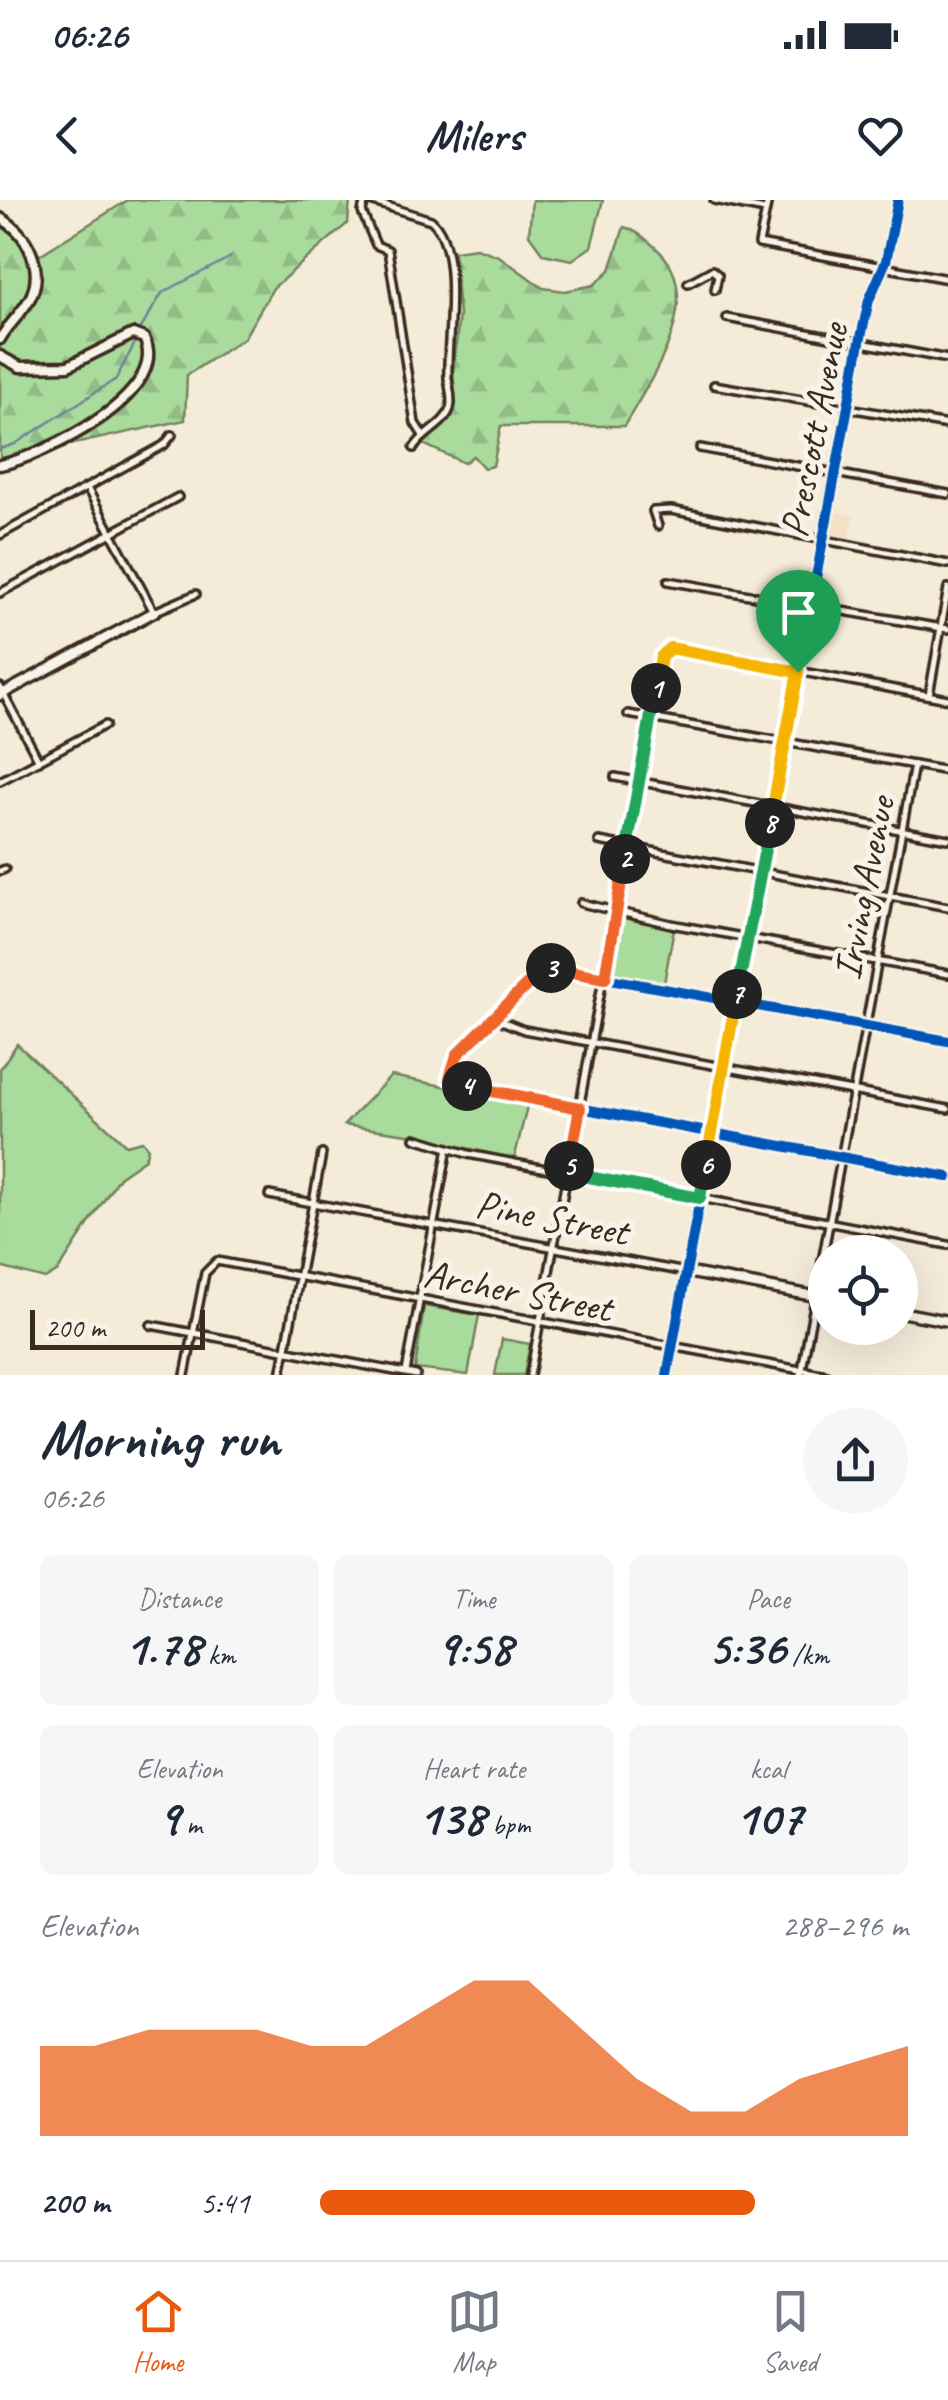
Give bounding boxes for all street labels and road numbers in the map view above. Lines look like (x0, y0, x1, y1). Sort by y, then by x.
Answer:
street label: Prescott Avenue (769, 316, 860, 541)
street label: Irving Avenue (822, 790, 907, 984)
street label: Pine Street (472, 1179, 636, 1258)
street label: Archer Street (420, 1248, 619, 1334)

